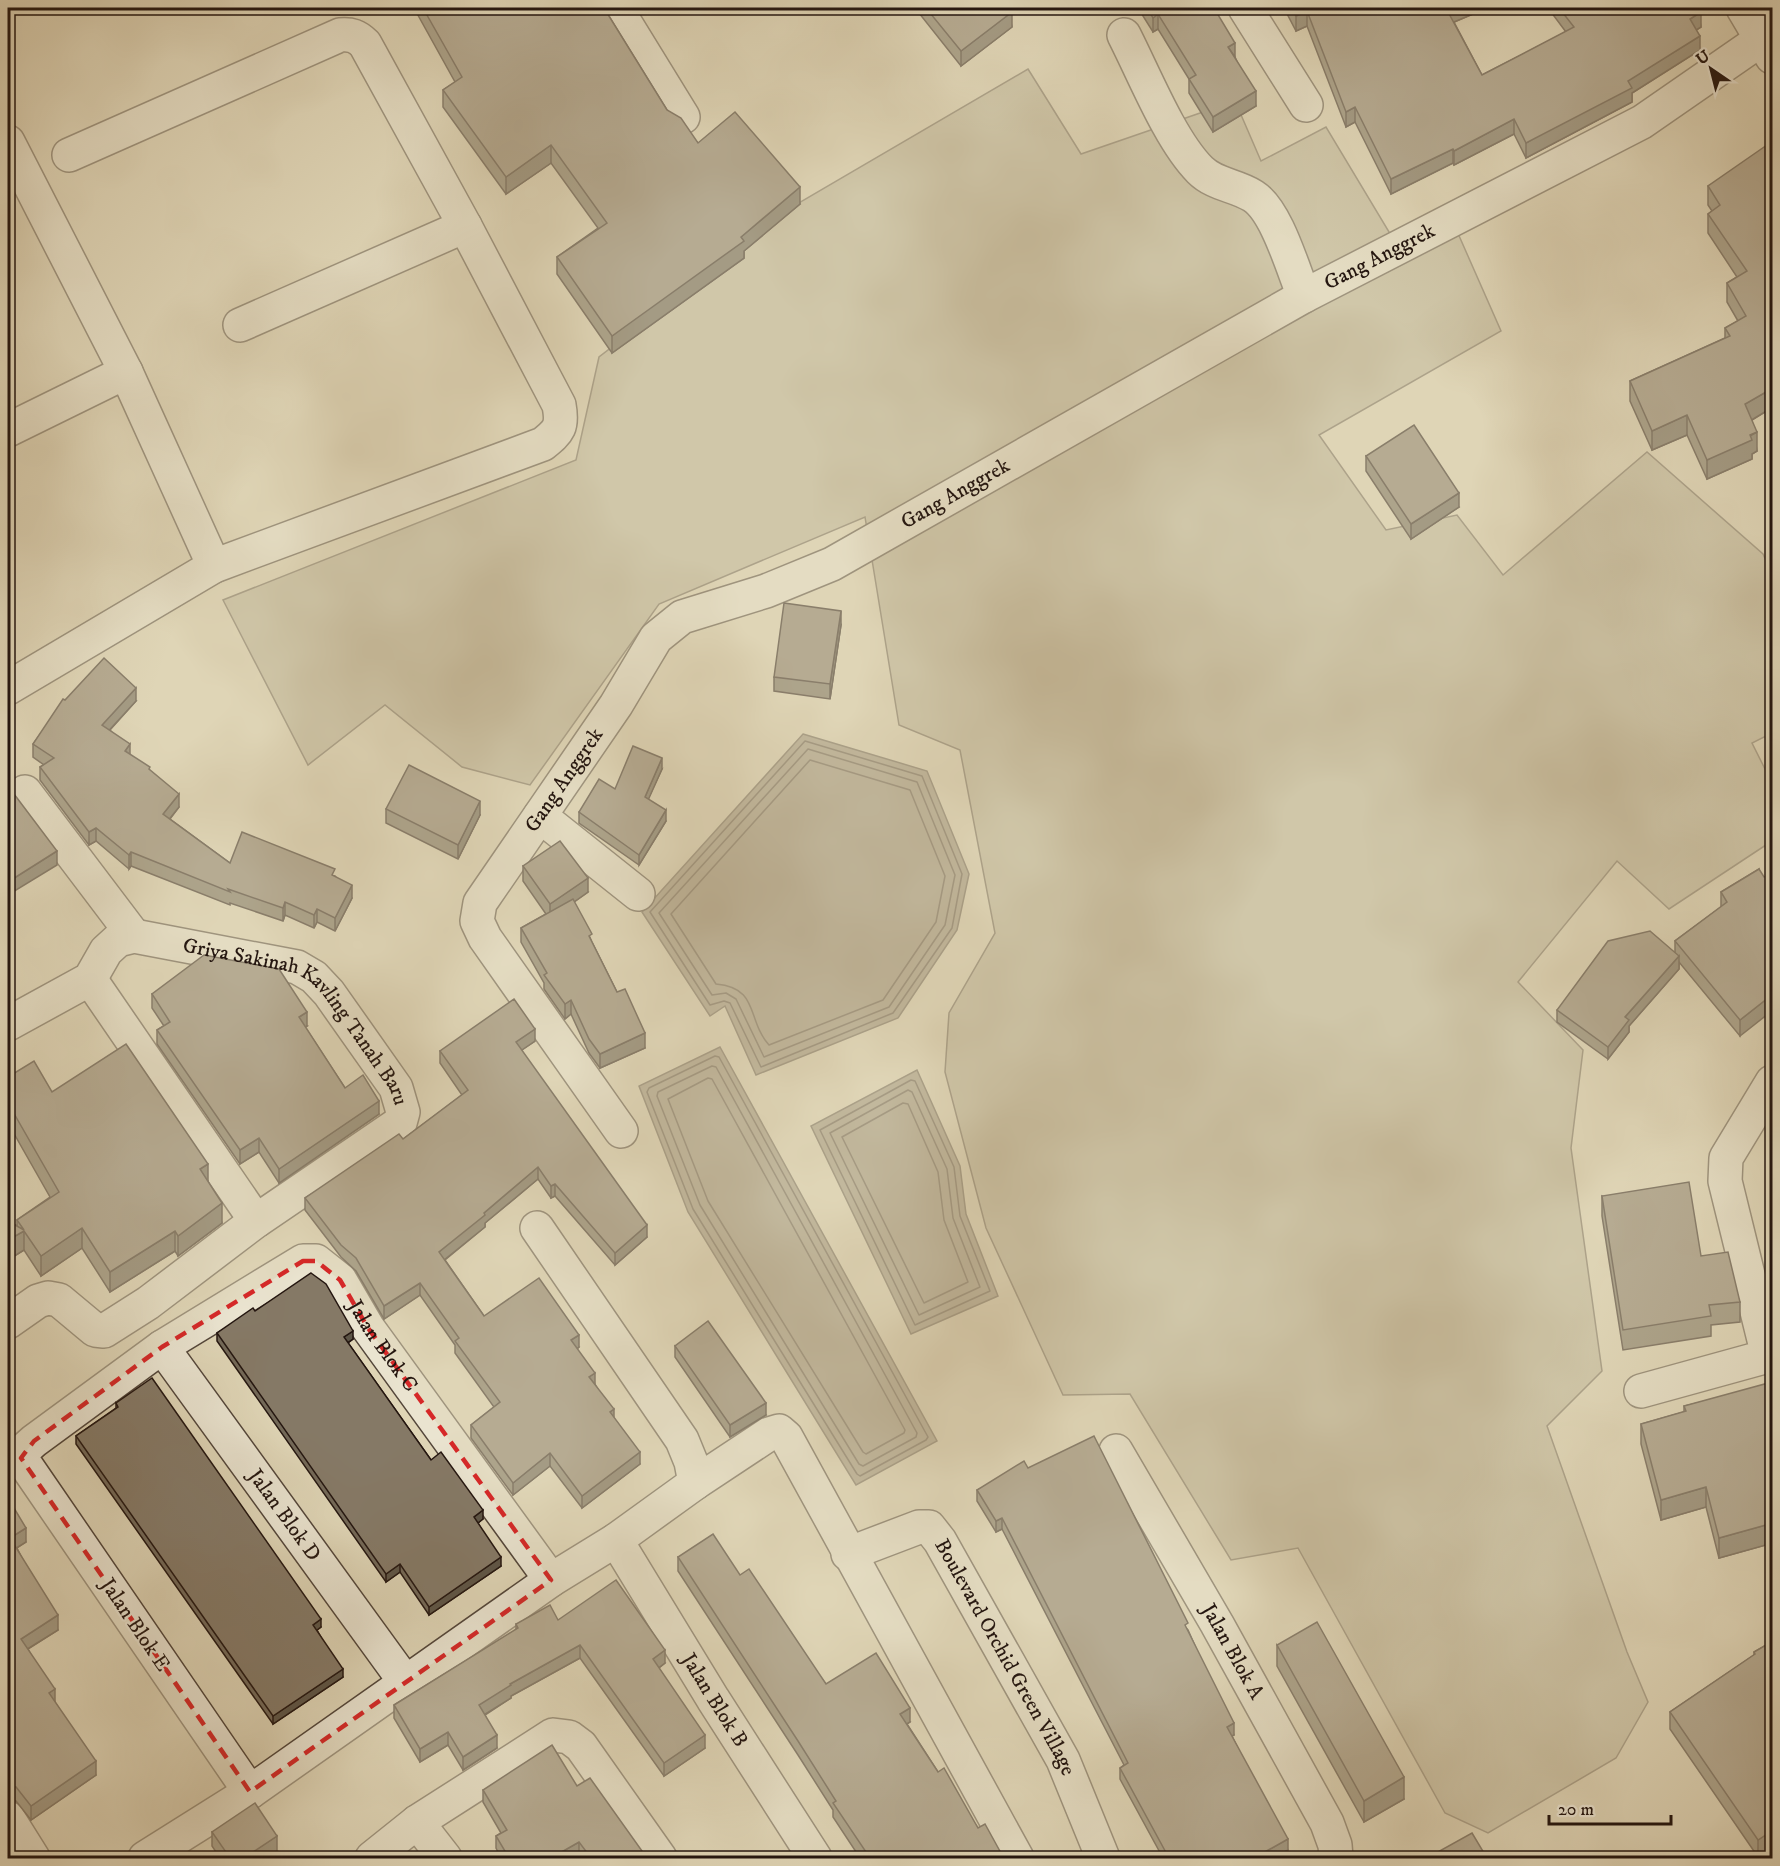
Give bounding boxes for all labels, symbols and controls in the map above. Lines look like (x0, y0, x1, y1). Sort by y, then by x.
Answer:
north arrow (1681, 39, 1741, 99)
text: U (1692, 45, 1714, 69)
street label: Gang Anggrek (1320, 217, 1440, 296)
street label: Gang Anggrek (896, 452, 1015, 535)
street label: Gang Anggrek (519, 723, 610, 838)
street label: Griya Sakinah Kavling Tanah Baru (181, 933, 413, 1108)
street label: Jalan Blok C (341, 1294, 423, 1397)
street label: Jalan Blok D (241, 1462, 326, 1567)
street label: Boulevard Orchid Green Village (929, 1534, 1081, 1780)
street label: Jalan Blok E (93, 1572, 176, 1677)
street label: Jalan Blok A (1194, 1598, 1270, 1705)
street label: Jalan Blok B (674, 1647, 753, 1752)
scale bar (1549, 1788, 1670, 1826)
text: 20 m (1558, 1799, 1594, 1821)

